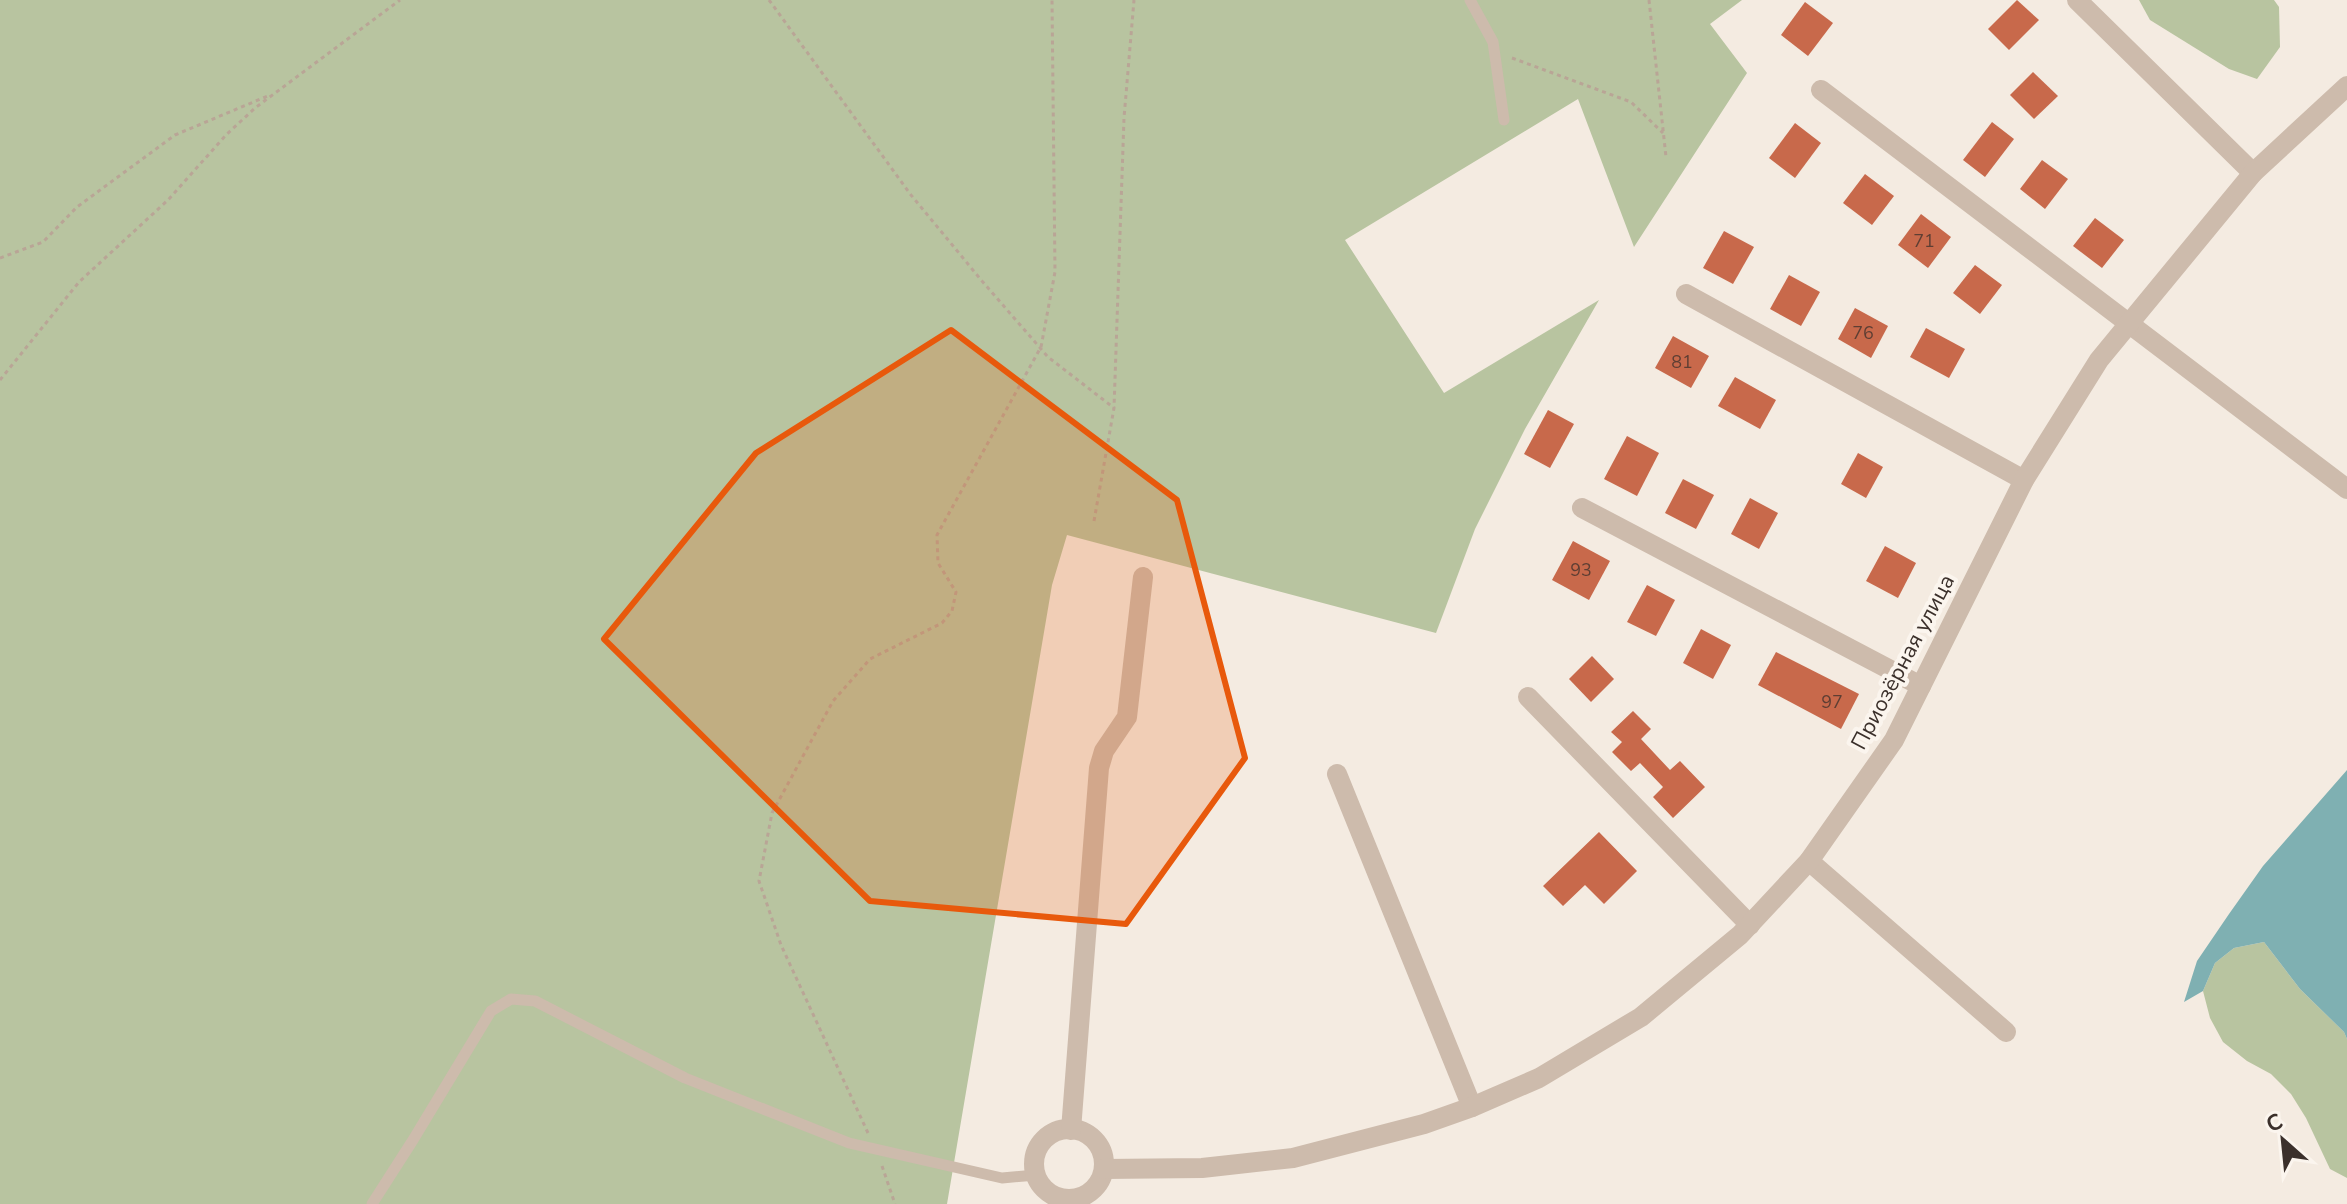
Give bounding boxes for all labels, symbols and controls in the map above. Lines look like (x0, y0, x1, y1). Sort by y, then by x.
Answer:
house number: 71 (1913, 229, 1935, 253)
house number: 76 (1852, 321, 1874, 345)
house number: 81 (1671, 350, 1693, 374)
house number: 93 (1570, 558, 1592, 582)
street label: Приозёрная улица (1844, 569, 1962, 755)
house number: 97 (1821, 690, 1843, 714)
north arrow (2243, 1100, 2323, 1180)
text: С (2261, 1106, 2288, 1140)

